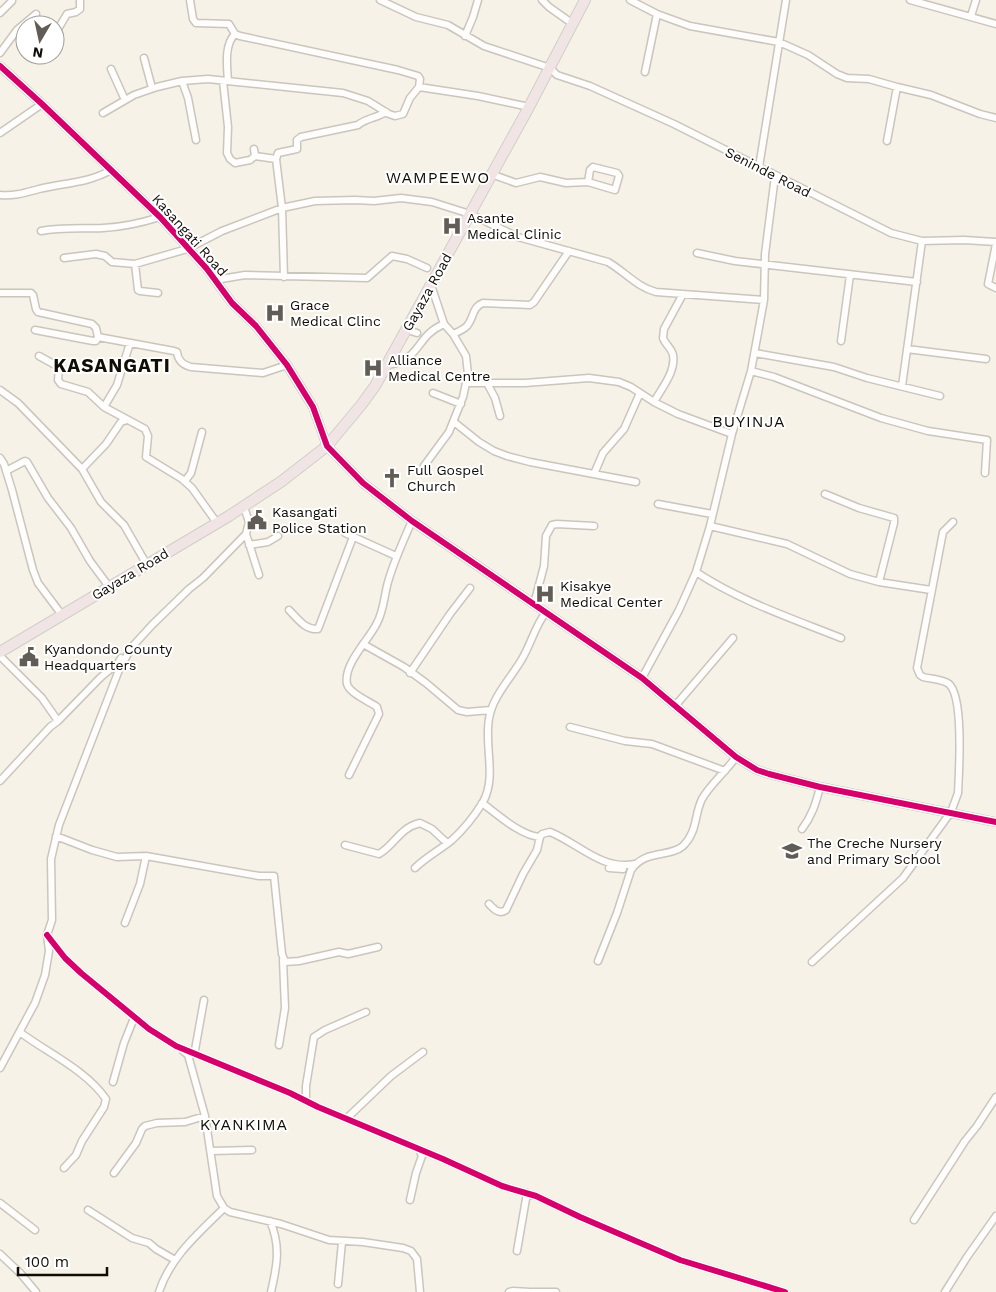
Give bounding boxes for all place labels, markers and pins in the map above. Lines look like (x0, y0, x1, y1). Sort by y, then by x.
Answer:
place label: Asante Medical Clinic (467, 210, 562, 242)
hospital icon: Asante Medical Clinic (441, 215, 463, 237)
place label: Grace Medical Clinc (290, 297, 381, 329)
hospital icon: Grace Medical Clinc (264, 302, 286, 324)
place label: Alliance Medical Centre (388, 352, 490, 384)
hospital icon: Alliance Medical Centre (362, 357, 384, 379)
place label: Full Gospel Church (407, 462, 484, 494)
church icon: Full Gospel Church (381, 467, 403, 489)
place label: Kasangati Police Station (272, 504, 367, 536)
public building icon: Kasangati Police Station (246, 509, 268, 531)
place label: Kisakye Medical Center (560, 578, 663, 610)
hospital icon: Kisakye Medical Center (534, 583, 556, 605)
place label: Kyandondo County Headquarters (44, 641, 173, 673)
public building icon: Kyandondo County Headquarters (18, 646, 40, 668)
place label: The Creche Nursery and Primary School (807, 835, 943, 867)
school or university icon: The Creche Nursery and Primary School (781, 840, 803, 862)

